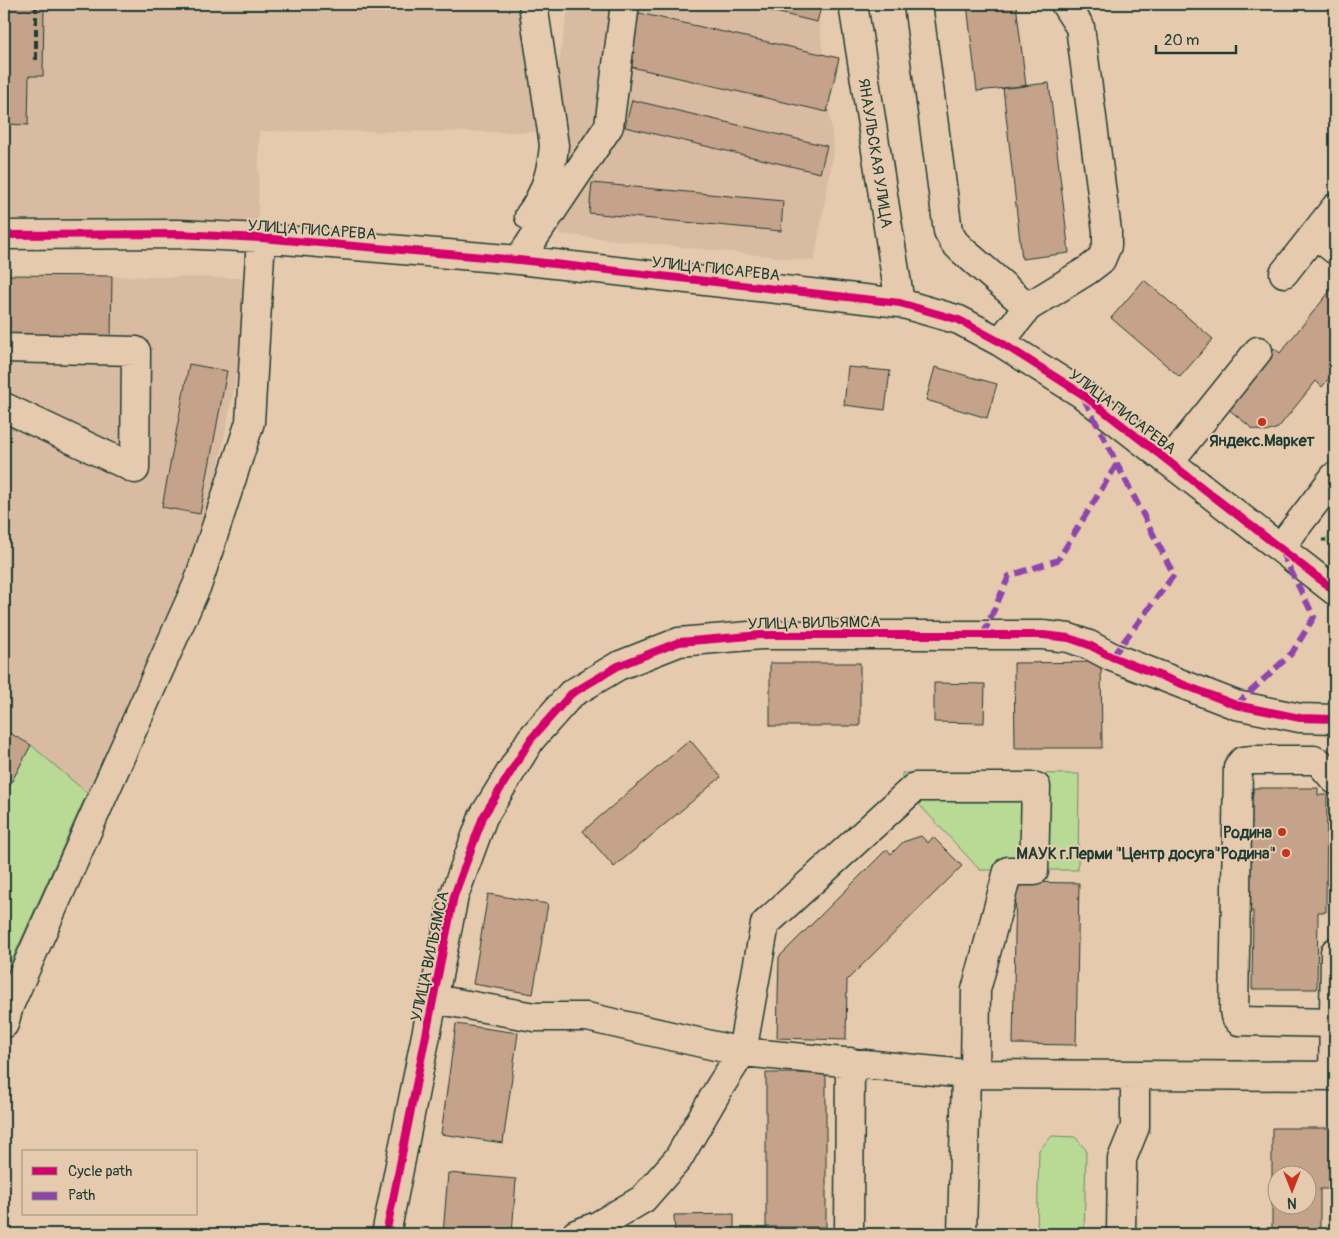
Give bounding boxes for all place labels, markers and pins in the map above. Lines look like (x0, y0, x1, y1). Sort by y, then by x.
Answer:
marker: Яндекс.Маркет (1256, 416, 1268, 428)
place label: Яндекс.Маркет (1209, 431, 1316, 451)
place label: Родина (1223, 823, 1273, 843)
marker: Родина (1276, 826, 1288, 838)
place label: МАУК г.Перми "Центр досуга"Родина" (1016, 844, 1276, 864)
marker: МАУК г.Перми "Центр досуга"Родина" (1280, 847, 1292, 859)

